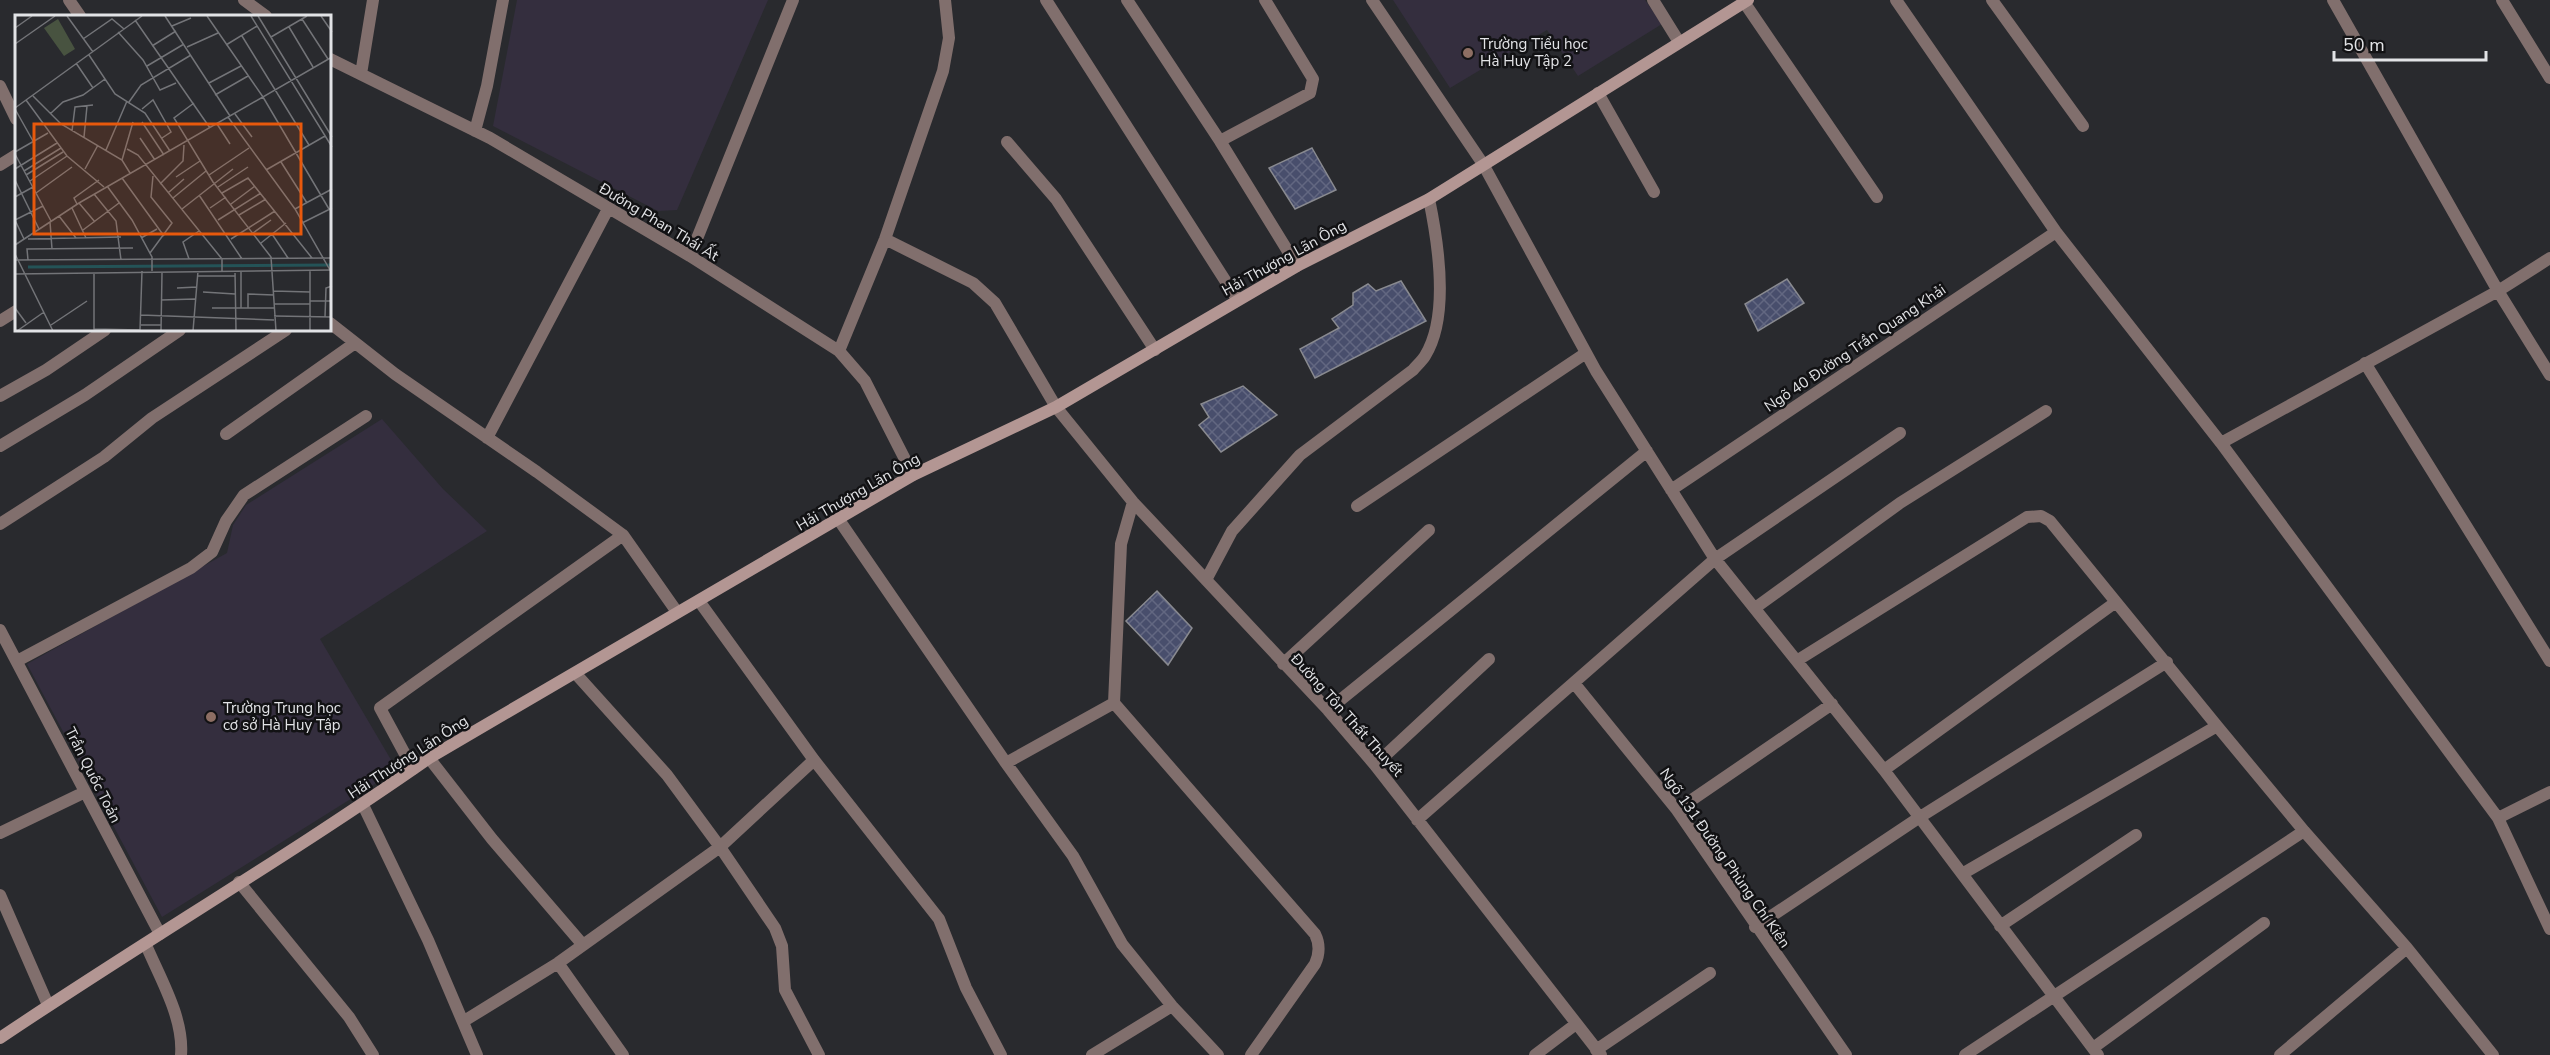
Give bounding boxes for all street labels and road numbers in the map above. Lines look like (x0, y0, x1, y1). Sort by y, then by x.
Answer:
street label: Đường Phan Thái Ất (595, 176, 724, 266)
street label: Hải Thượng Lãn Ông (1218, 215, 1350, 301)
street label: Ngõ 40 Đường Trần Quang Khải (1760, 280, 1950, 416)
street label: Hải Thượng Lãn Ông (792, 448, 923, 536)
street label: Đường Tôn Thất Thuyết (1286, 648, 1408, 781)
street label: Hải Thượng Lãn Ông (344, 710, 472, 803)
street label: Trần Quốc Toản (60, 724, 126, 826)
street label: Ngõ 131 Đường Phùng Chí Kiên (1655, 764, 1795, 952)

